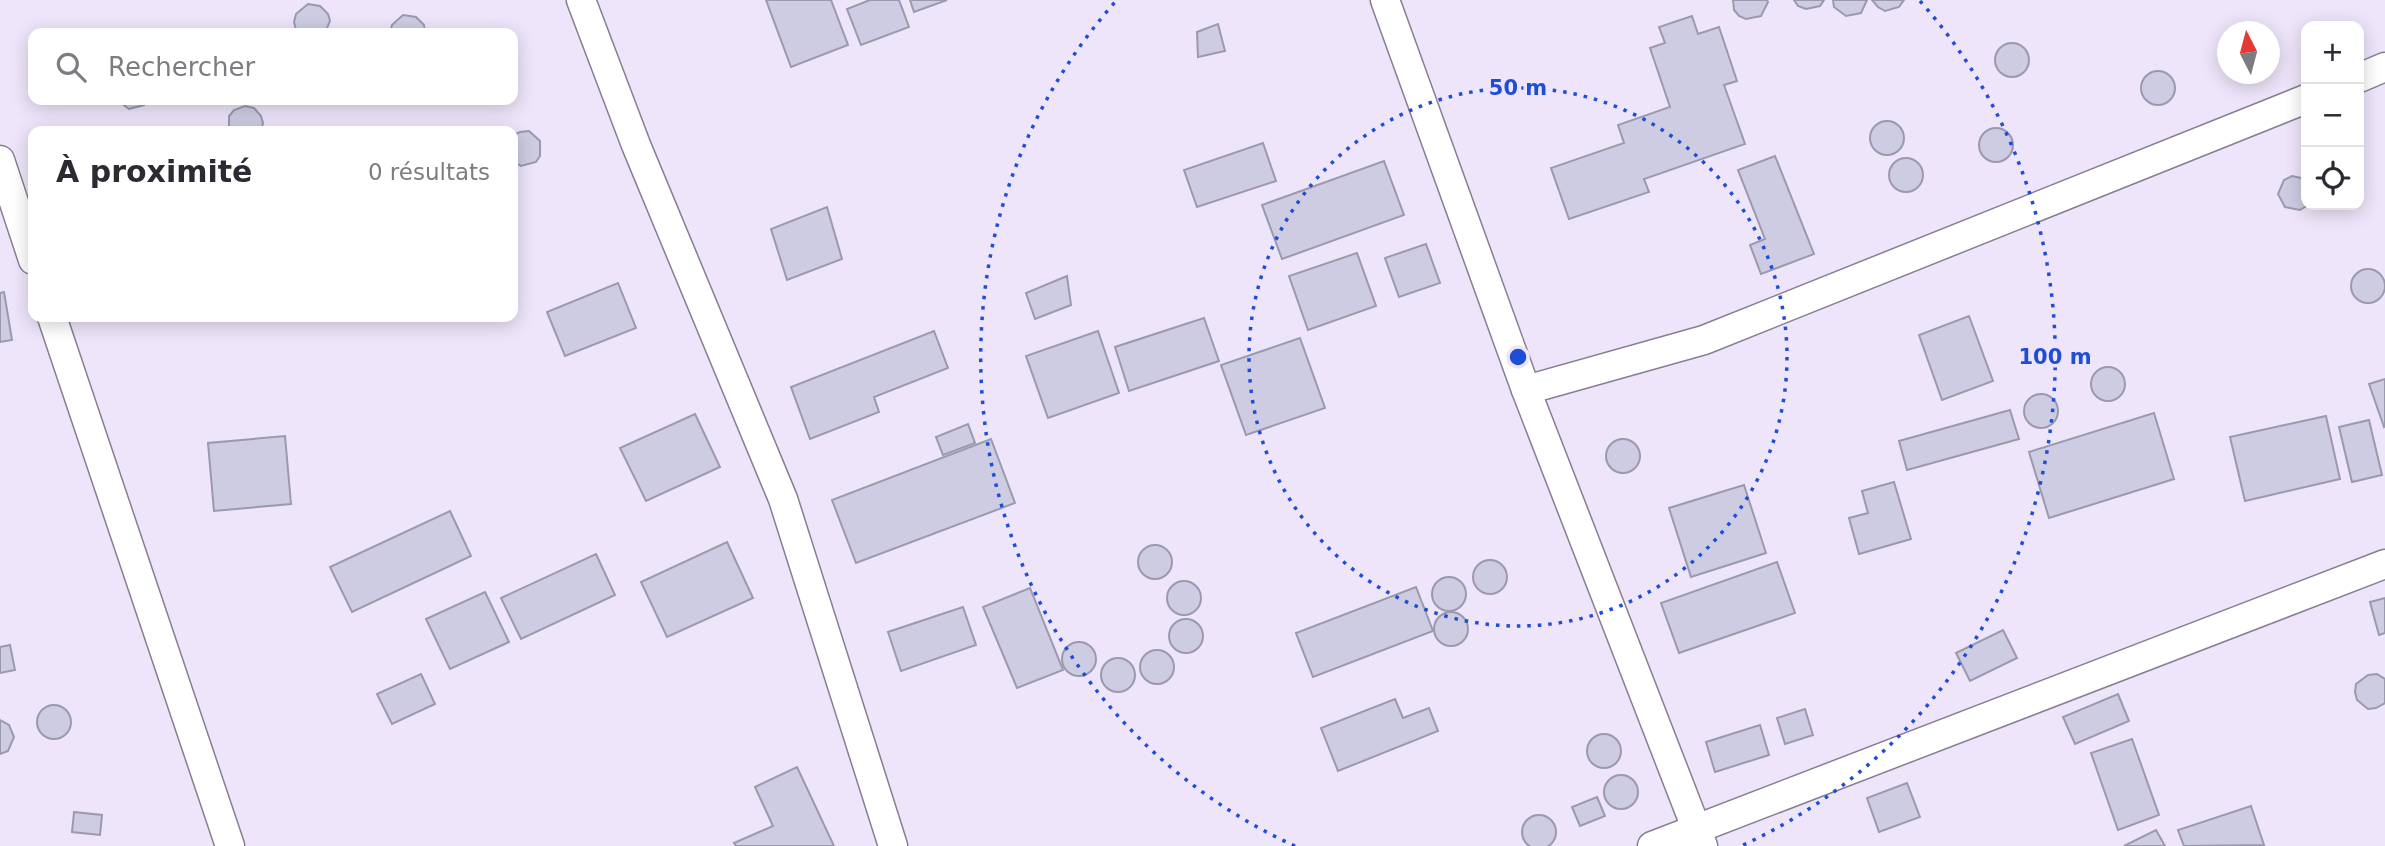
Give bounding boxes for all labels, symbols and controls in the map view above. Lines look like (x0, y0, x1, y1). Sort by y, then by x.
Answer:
north arrow (2217, 21, 2280, 84)
map controls (2301, 21, 2364, 210)
button: + (2301, 21, 2364, 84)
search box (28, 28, 518, 105)
icon: search (52, 48, 90, 86)
text: Rechercher (108, 52, 255, 82)
text: 50 m (1489, 76, 1547, 100)
button: − (2301, 84, 2364, 147)
button: locate (2301, 147, 2364, 210)
text: À proximité (56, 154, 252, 189)
text: 0 résultats (368, 159, 490, 185)
centre of rings (1506, 345, 1530, 369)
text: 100 m (2018, 345, 2092, 369)

